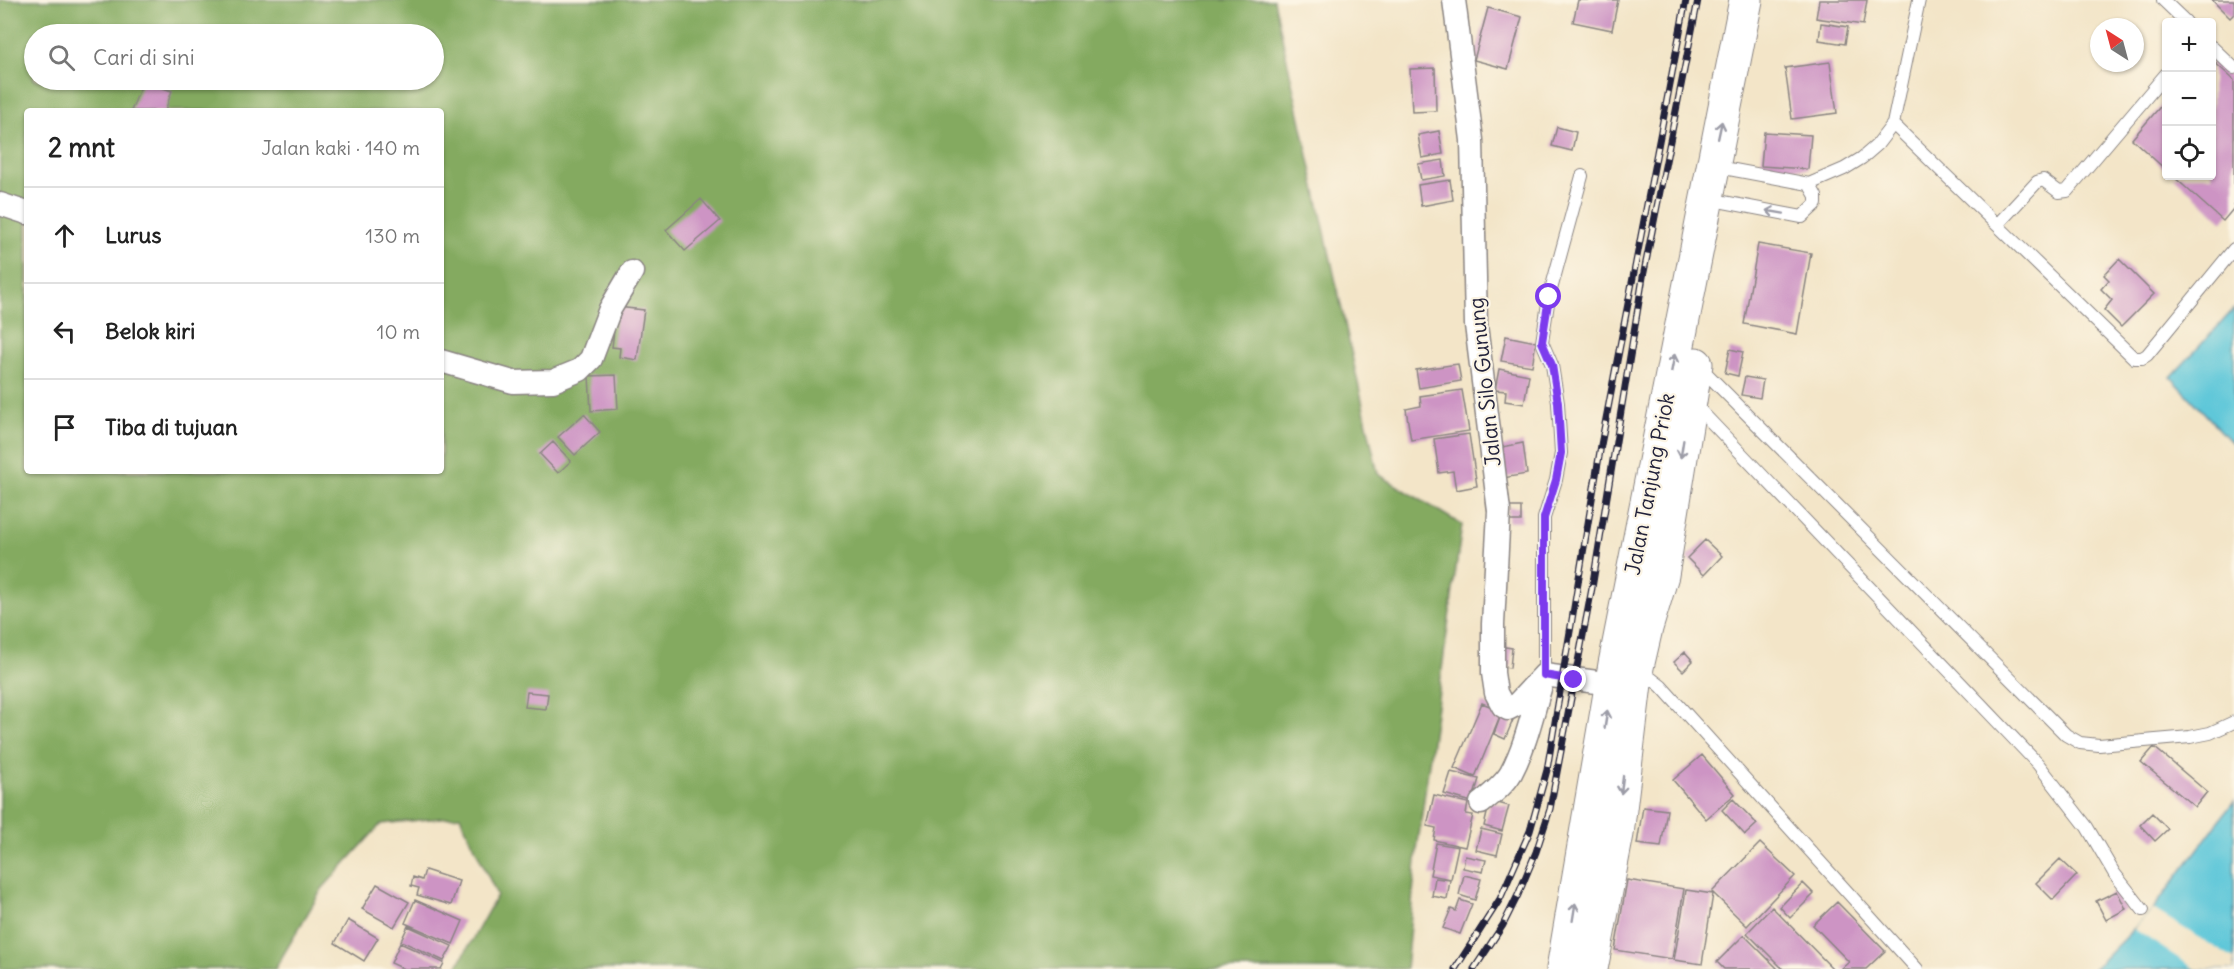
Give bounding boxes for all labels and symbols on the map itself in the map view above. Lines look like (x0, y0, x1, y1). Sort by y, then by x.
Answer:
north arrow (2090, 18, 2144, 72)
one-way arrow (1714, 121, 1726, 140)
one-way arrow (1765, 206, 1785, 217)
route start (1535, 283, 1561, 309)
street label: Jalan Silo Gunung (1462, 296, 1507, 468)
one-way arrow (1668, 353, 1679, 373)
street label: Jalan Tanjung Priok (1619, 391, 1680, 577)
one-way arrow (1676, 439, 1687, 458)
route end (1560, 666, 1586, 692)
one-way arrow (1601, 710, 1612, 730)
one-way arrow (1617, 775, 1628, 795)
one-way arrow (1569, 902, 1580, 922)

